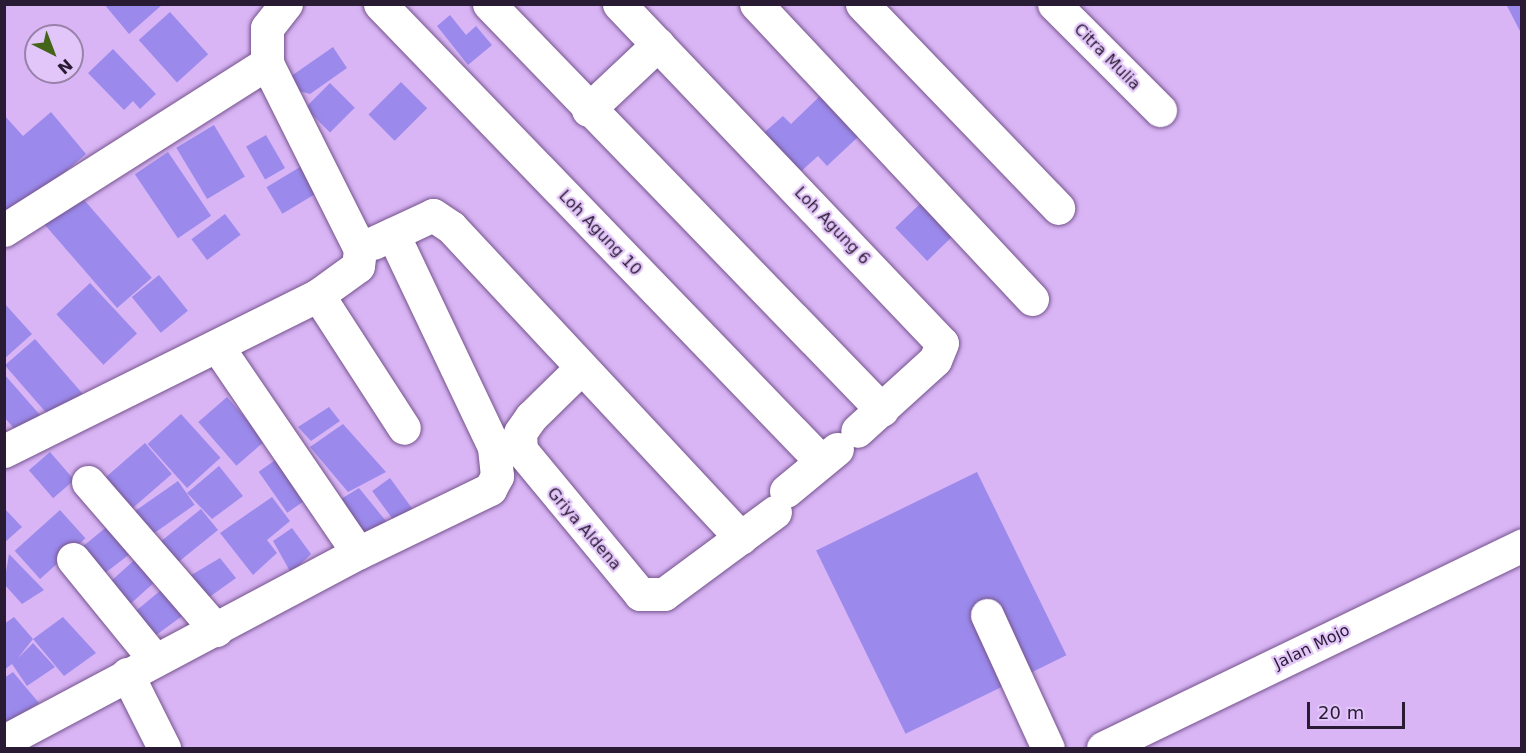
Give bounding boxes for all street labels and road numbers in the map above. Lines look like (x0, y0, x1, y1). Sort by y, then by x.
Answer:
street label: Citra Mulia (1070, 20, 1144, 94)
street label: Loh Agung 6 (790, 183, 874, 269)
street label: Loh Agung 10 (555, 187, 645, 279)
street label: Griya Aldena (543, 484, 625, 574)
street label: Jalan Mojo (1271, 620, 1353, 674)

